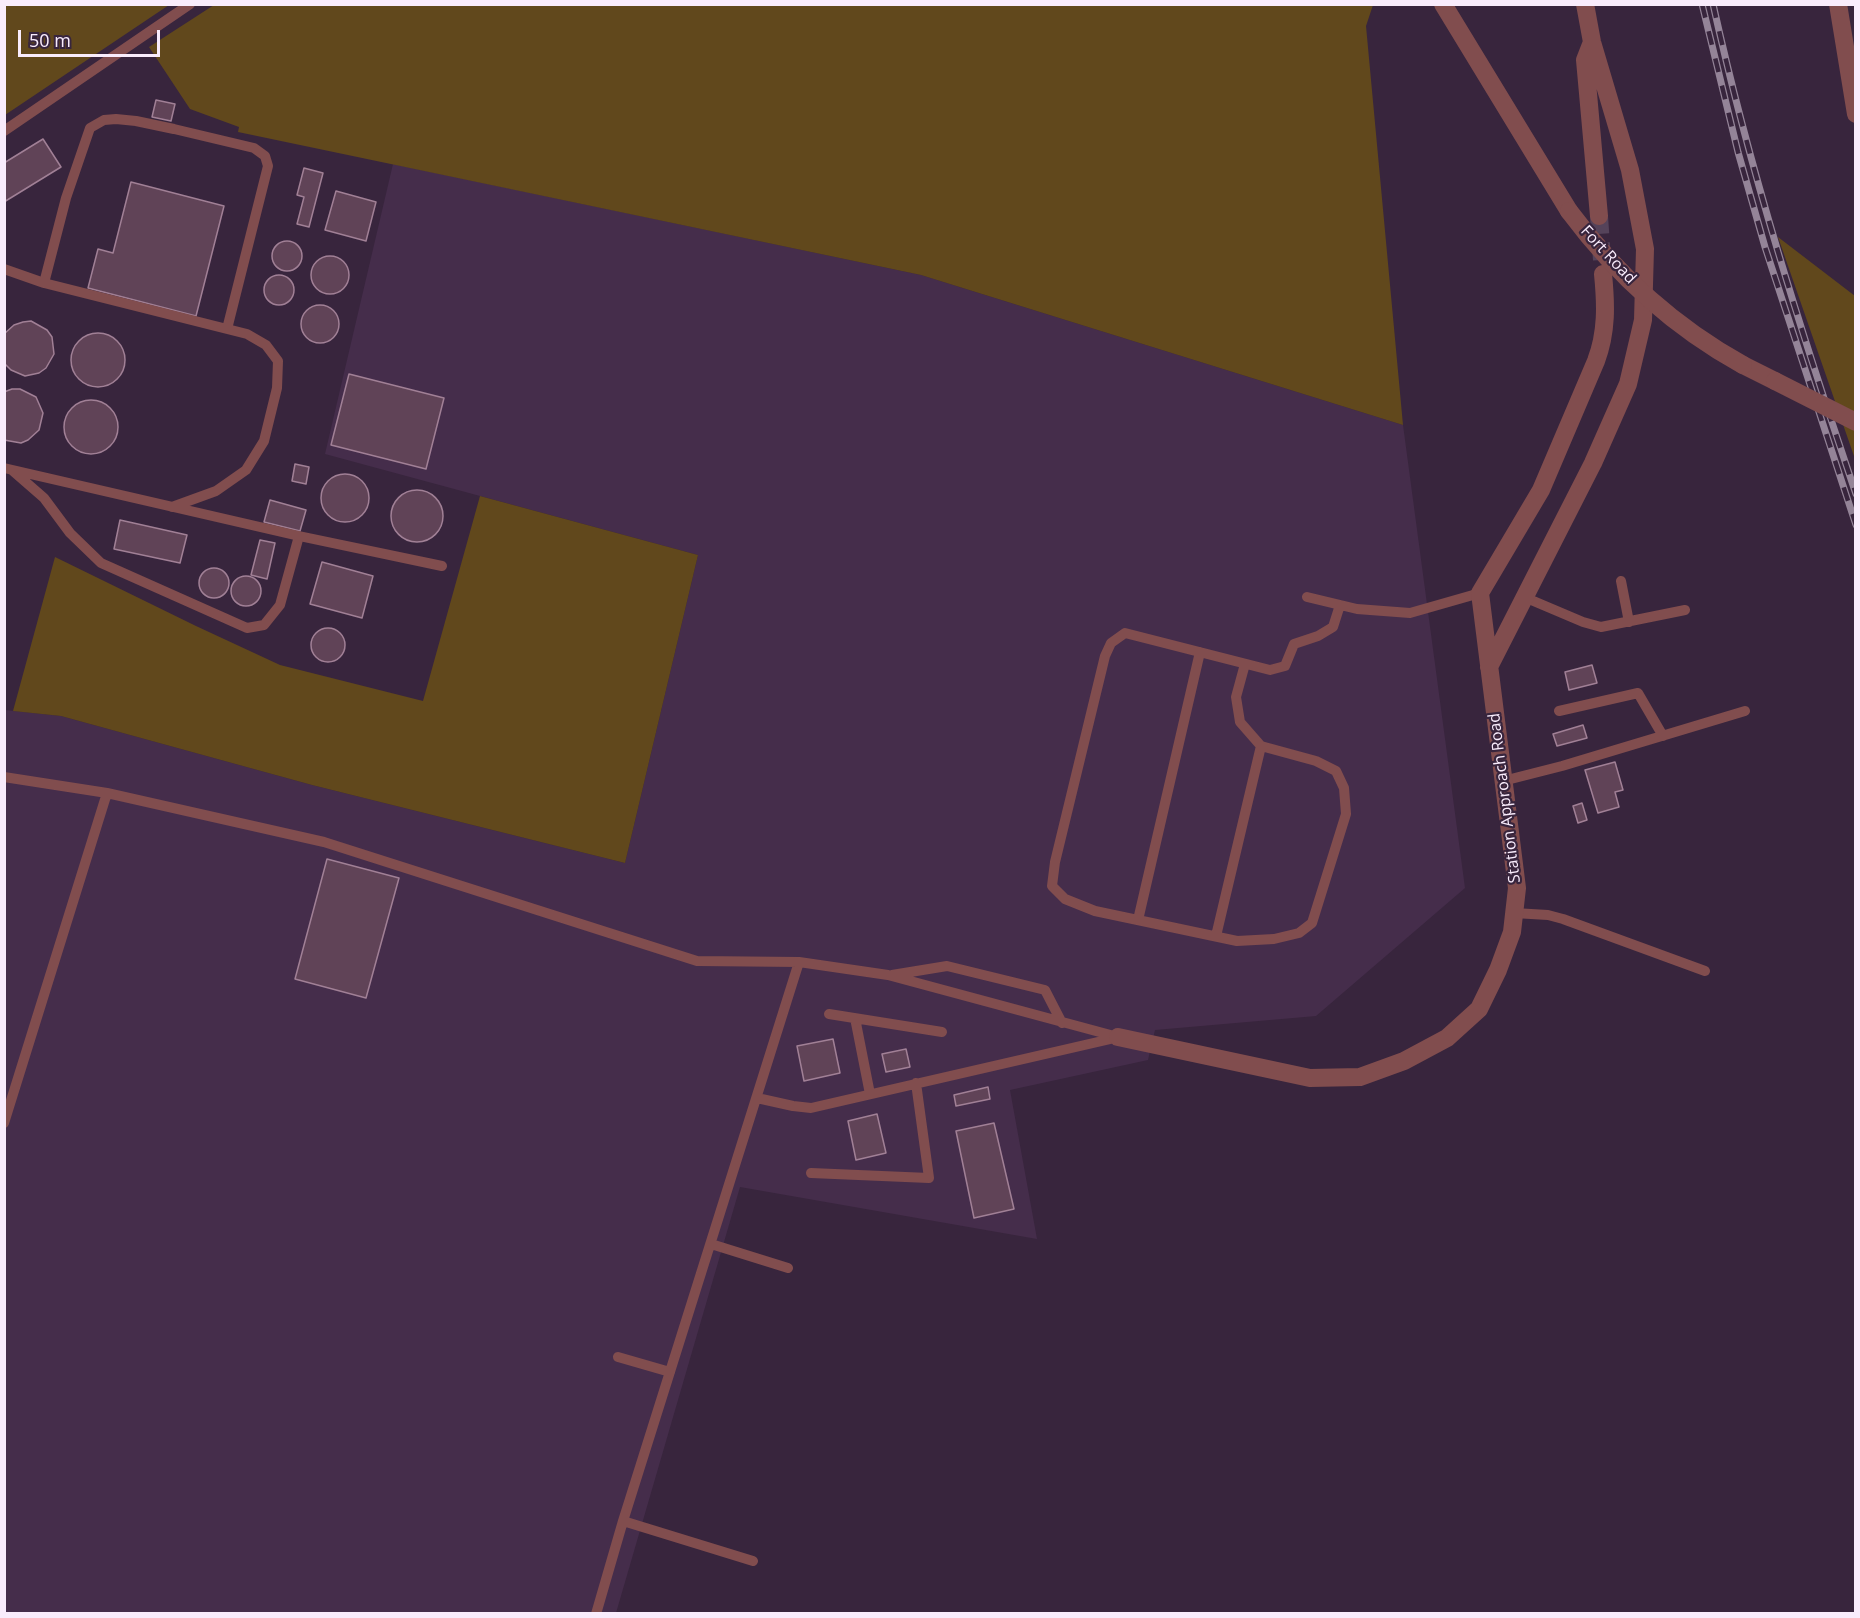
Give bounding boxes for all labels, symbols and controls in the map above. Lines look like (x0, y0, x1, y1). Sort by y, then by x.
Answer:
scale bar (21, 18, 164, 56)
text: 50 m (29, 28, 71, 52)
street label: Fort Road (1576, 222, 1640, 288)
street label: Station Approach Road (1485, 712, 1525, 884)

